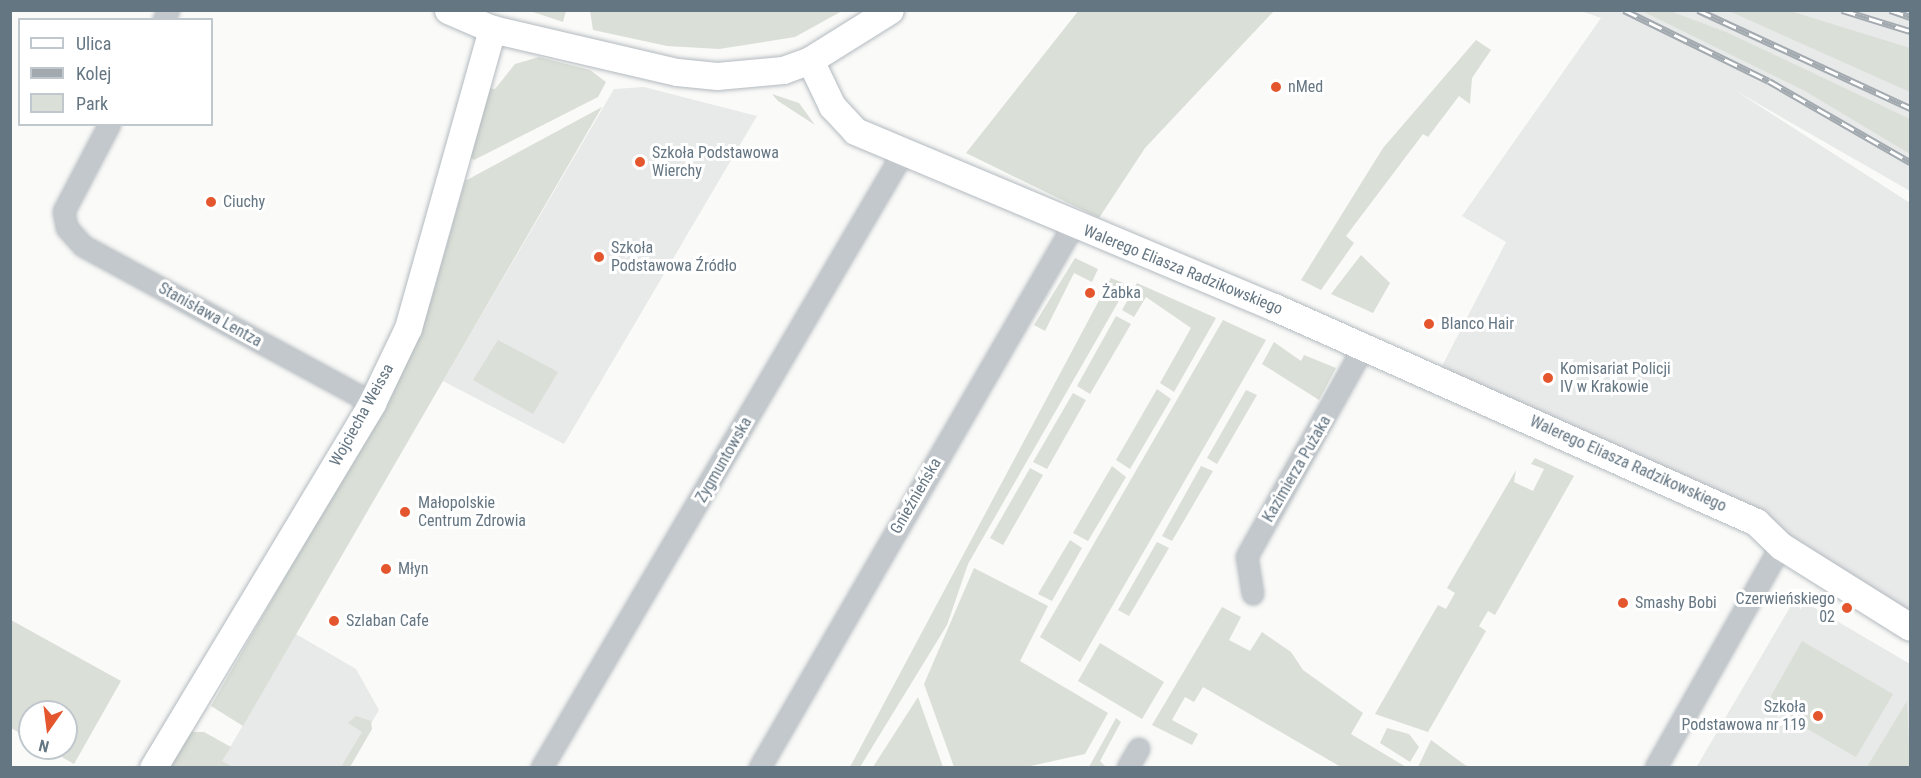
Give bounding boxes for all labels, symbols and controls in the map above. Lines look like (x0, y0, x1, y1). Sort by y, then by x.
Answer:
legend (18, 18, 213, 126)
text: Ulica (76, 33, 111, 54)
text: Kolej (76, 63, 111, 84)
place label: nMed (1288, 77, 1323, 97)
marker: nMed (1269, 80, 1283, 94)
text: Park (76, 93, 108, 114)
place label: Szkoła Podstawowa Wierchy (652, 143, 779, 181)
marker: Szkoła Podstawowa Wierchy (633, 155, 647, 169)
place label: Ciuchy (223, 192, 265, 212)
marker: Ciuchy (204, 195, 218, 209)
street label: Walerego Eliasza Radzikowskiego (1081, 221, 1285, 319)
place label: Szkoła Podstawowa Źródło (611, 238, 737, 276)
marker: Szkoła Podstawowa Źródło (592, 250, 606, 264)
street label: Stanisława Lentza (155, 279, 265, 351)
place label: Żabka (1102, 283, 1141, 303)
marker: Żabka (1083, 286, 1097, 300)
place label: Blanco Hair (1441, 314, 1514, 334)
marker: Blanco Hair (1422, 317, 1436, 331)
place label: Komisariat Policji IV w Krakowie (1560, 359, 1671, 397)
street label: Wojciecha Weissa (326, 361, 398, 469)
marker: Komisariat Policji IV w Krakowie (1541, 371, 1555, 385)
street label: Kazimierza Pużaka (1259, 412, 1335, 526)
street label: Walerego Eliasza Radzikowskiego (1527, 412, 1729, 516)
street label: Zygmuntowska (692, 414, 756, 506)
street label: Gnieźnieńska (887, 455, 945, 537)
place label: Małopolskie Centrum Zdrowia (418, 493, 526, 531)
marker: Małopolskie Centrum Zdrowia (396, 503, 414, 521)
place label: Młyn (398, 559, 429, 579)
marker: Młyn (379, 562, 393, 576)
place label: Czerwieńskiego 02 (1736, 589, 1835, 627)
place label: Smashy Bobi (1635, 593, 1717, 613)
marker: Smashy Bobi (1616, 596, 1630, 610)
marker: Czerwieńskiego 02 (1840, 601, 1854, 615)
place label: Szlaban Cafe (346, 611, 429, 631)
marker: Szlaban Cafe (327, 614, 341, 628)
place label: Szkoła Podstawowa nr 119 (1681, 697, 1806, 735)
north arrow (18, 700, 78, 760)
marker: Szkoła Podstawowa nr 119 (1811, 709, 1825, 723)
text: N (37, 736, 51, 756)

